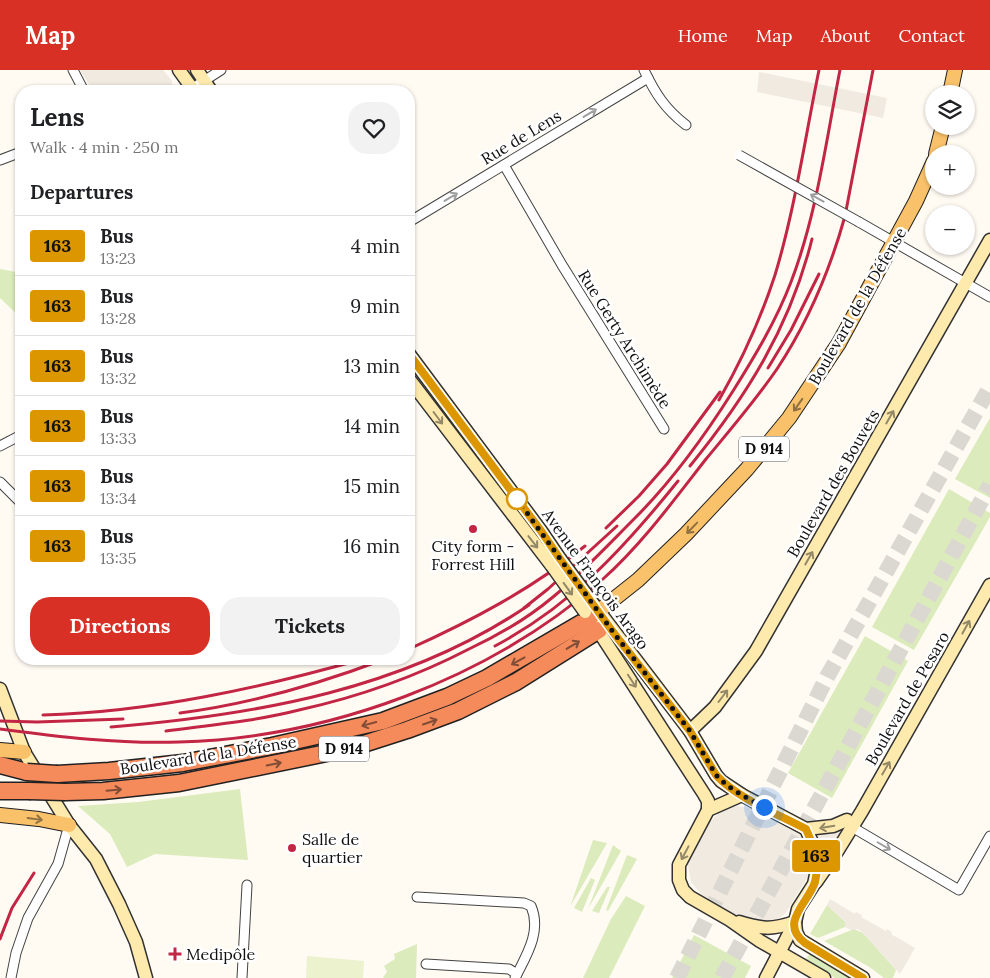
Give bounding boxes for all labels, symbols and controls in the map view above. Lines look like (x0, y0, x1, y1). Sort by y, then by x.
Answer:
text: Map (25, 20, 75, 51)
text: Home (678, 24, 728, 47)
text: Map (756, 24, 792, 47)
text: About (820, 24, 870, 47)
text: Contact (898, 24, 965, 47)
map controls (925, 85, 975, 255)
button: layers (925, 85, 975, 135)
text: Lens (30, 102, 84, 133)
button: heart (348, 102, 400, 154)
street label: Rue de Lens (477, 105, 565, 169)
one-way arrow (582, 108, 596, 118)
text: Walk · 4 min · 250 m (30, 137, 178, 157)
button: + (925, 145, 975, 195)
text: Departures (30, 180, 133, 204)
one-way arrow (443, 191, 457, 201)
one-way arrow (810, 193, 825, 203)
button: − (925, 205, 975, 255)
text: Bus (100, 224, 133, 248)
street label: Boulevard de la Défense (804, 224, 910, 388)
text: 163 (44, 234, 71, 257)
text: 4 min (351, 234, 400, 258)
text: 13:23 (100, 248, 136, 268)
street label: Rue Gerty Archimède (574, 266, 676, 412)
text: Bus (100, 284, 133, 308)
text: 163 (44, 294, 71, 317)
text: 9 min (350, 294, 400, 318)
text: 13:28 (100, 308, 136, 328)
text: Bus (100, 344, 133, 368)
text: 163 (44, 354, 71, 377)
text: 13 min (344, 354, 400, 378)
text: 13:32 (100, 368, 136, 388)
one-way arrow (793, 398, 803, 412)
text: Bus (100, 404, 133, 428)
street label: Boulevard des Bouvets (782, 406, 884, 560)
one-way arrow (885, 410, 895, 424)
one-way arrow (433, 411, 443, 425)
text: 163 (44, 414, 71, 437)
text: 14 min (344, 414, 400, 438)
text: 13:33 (100, 428, 137, 448)
road number: D 914 (739, 436, 789, 462)
text: Bus (100, 464, 133, 488)
text: 163 (44, 474, 71, 497)
text: 15 min (344, 474, 400, 498)
text: 13:34 (100, 488, 136, 508)
unlabelled marker (506, 488, 528, 510)
street label: Avenue François Arago (538, 504, 654, 653)
one-way arrow (686, 521, 698, 534)
marker: City form - Forrest Hill (467, 523, 479, 535)
text: Bus (100, 524, 133, 548)
text: 163 (44, 534, 71, 557)
text: 16 min (343, 534, 400, 558)
place label: City form - Forrest Hill (431, 536, 515, 574)
one-way arrow (527, 536, 538, 549)
text: 13:35 (100, 548, 136, 568)
one-way arrow (804, 550, 814, 565)
one-way arrow (563, 582, 574, 595)
button: Directions (30, 597, 210, 655)
button: Tickets (220, 597, 400, 655)
one-way arrow (962, 620, 971, 635)
street label: Boulevard de Pesaro (861, 628, 953, 768)
one-way arrow (566, 640, 580, 650)
one-way arrow (511, 657, 526, 667)
one-way arrow (627, 674, 637, 688)
one-way arrow (718, 689, 728, 703)
one-way arrow (422, 716, 438, 726)
one-way arrow (361, 720, 377, 730)
street label: Boulevard de la Défense (118, 731, 298, 779)
road number: D 914 (319, 736, 369, 762)
one-way arrow (265, 759, 281, 768)
one-way arrow (881, 761, 891, 776)
one-way arrow (105, 785, 121, 795)
your location (752, 795, 777, 820)
one-way arrow (26, 814, 42, 824)
one-way arrow (820, 822, 836, 832)
place label: Salle de quartier (302, 829, 362, 867)
line badge: 163 (787, 840, 845, 872)
one-way arrow (877, 841, 892, 851)
marker: Salle de quartier (286, 842, 298, 854)
text: 163 (802, 844, 830, 867)
one-way arrow (680, 845, 690, 860)
place label: Medipôle (186, 944, 255, 964)
marker: Medipôle (168, 947, 182, 961)

